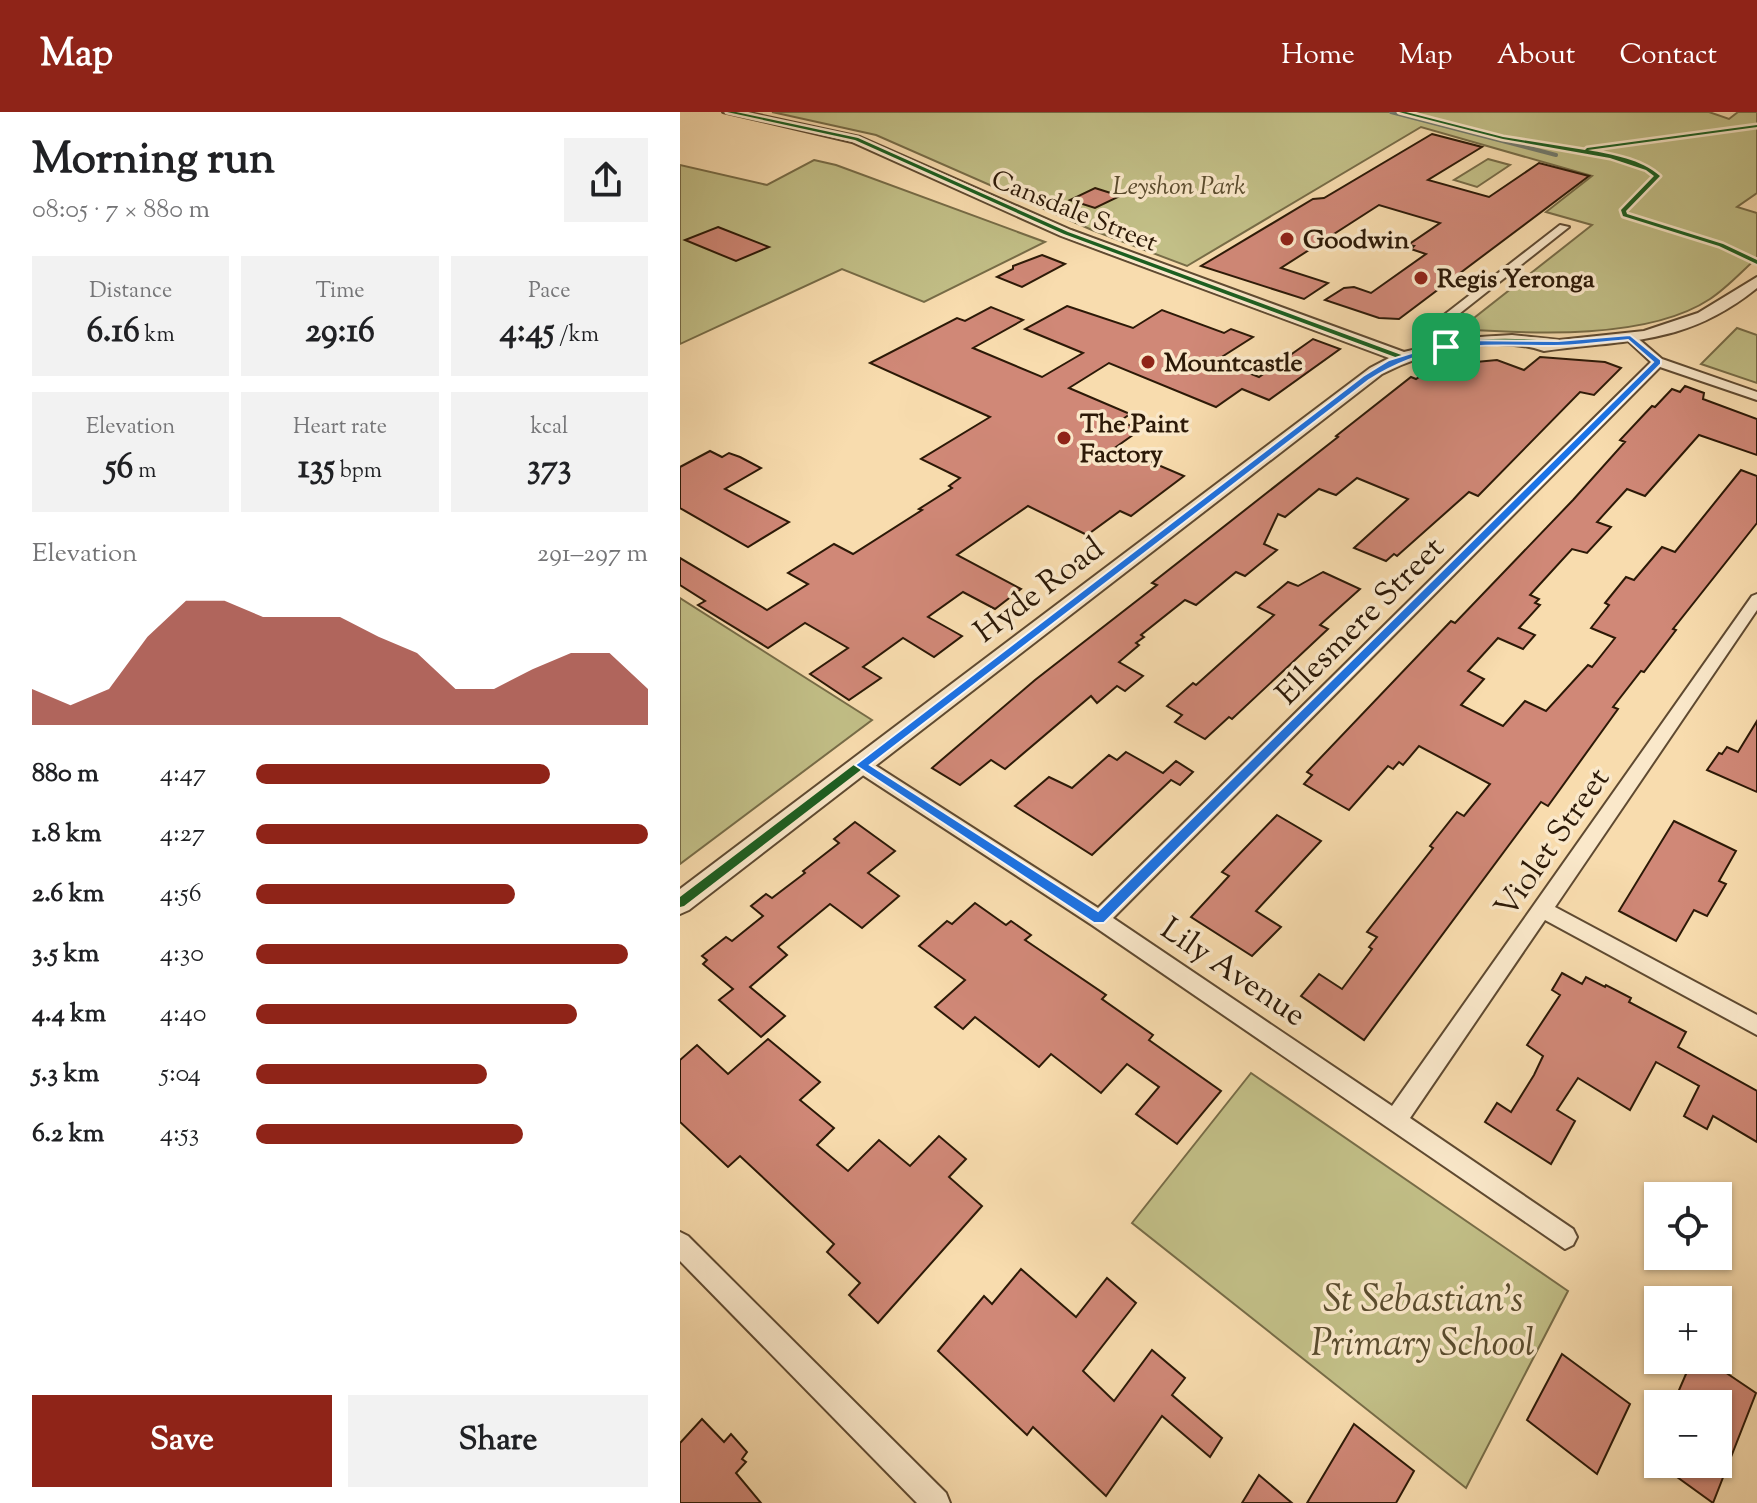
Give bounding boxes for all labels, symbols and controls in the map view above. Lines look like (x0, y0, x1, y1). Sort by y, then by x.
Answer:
text: Map (40, 29, 113, 83)
text: Home (1281, 36, 1355, 76)
text: Map (1399, 36, 1453, 76)
text: About (1497, 36, 1575, 76)
text: Contact (1619, 36, 1717, 76)
text: Morning run (32, 130, 275, 193)
button: share (564, 138, 648, 222)
street label: Cansdale Street (985, 162, 1163, 263)
park label: Leyshon Park (1112, 169, 1246, 206)
text: 08:05 · 7 × 880 m (32, 192, 210, 229)
place label: Goodwin (1303, 223, 1410, 260)
marker: Goodwin (1278, 230, 1296, 248)
place label: Regis Yeronga (1437, 262, 1595, 299)
marker: Regis Yeronga (1412, 269, 1430, 287)
text: Distance (89, 276, 172, 308)
text: Time (316, 276, 364, 308)
text: Pace (528, 276, 570, 308)
text: 6.16 (87, 308, 140, 357)
text: 29:16 (305, 308, 375, 357)
text: 4:45 (500, 308, 554, 357)
pin (1412, 313, 1480, 381)
text: km (140, 320, 175, 352)
text: /km (554, 320, 599, 352)
icon: arrive (1424, 325, 1468, 369)
place label: Mountcastle (1164, 346, 1303, 383)
marker: Mountcastle (1139, 353, 1157, 371)
place label: The Paint Factory (1080, 407, 1189, 474)
text: Elevation (86, 412, 175, 444)
text: Heart rate (293, 412, 387, 444)
text: kcal (530, 412, 568, 444)
marker: The Paint Factory (1055, 429, 1073, 447)
text: 56 (105, 444, 133, 493)
text: 135 (298, 444, 335, 493)
text: 373 (527, 444, 572, 493)
text: m (133, 456, 156, 488)
text: bpm (335, 456, 382, 488)
street label: Hyde Road (965, 527, 1114, 656)
street label: Ellesmere Street (1266, 527, 1456, 717)
text: Elevation (32, 536, 137, 573)
text: 291–297 m (537, 536, 648, 573)
text: 880 m (32, 756, 99, 793)
text: 4:47 (160, 756, 206, 793)
street label: Violet Street (1485, 759, 1622, 928)
text: 1.8 km (32, 816, 102, 853)
text: 4:27 (160, 816, 205, 853)
text: 2.6 km (32, 876, 104, 913)
text: 4:56 (160, 876, 202, 913)
street label: Lily Avenue (1150, 908, 1314, 1039)
text: 3.5 km (32, 936, 99, 973)
text: 4:30 (160, 936, 204, 973)
text: 4.4 km (32, 996, 106, 1033)
text: 4:40 (160, 996, 207, 1033)
text: 5.3 km (32, 1056, 99, 1093)
text: 5:04 (160, 1056, 201, 1093)
text: 6.2 km (32, 1116, 104, 1153)
text: 4:53 (160, 1116, 199, 1153)
map controls (1644, 1182, 1732, 1478)
button: locate (1644, 1182, 1732, 1270)
park label: St Sebastian's Primary School (1311, 1275, 1535, 1373)
button: + (1644, 1286, 1732, 1374)
button: − (1644, 1390, 1732, 1478)
button: Save (32, 1395, 332, 1487)
button: Share (348, 1395, 648, 1487)

